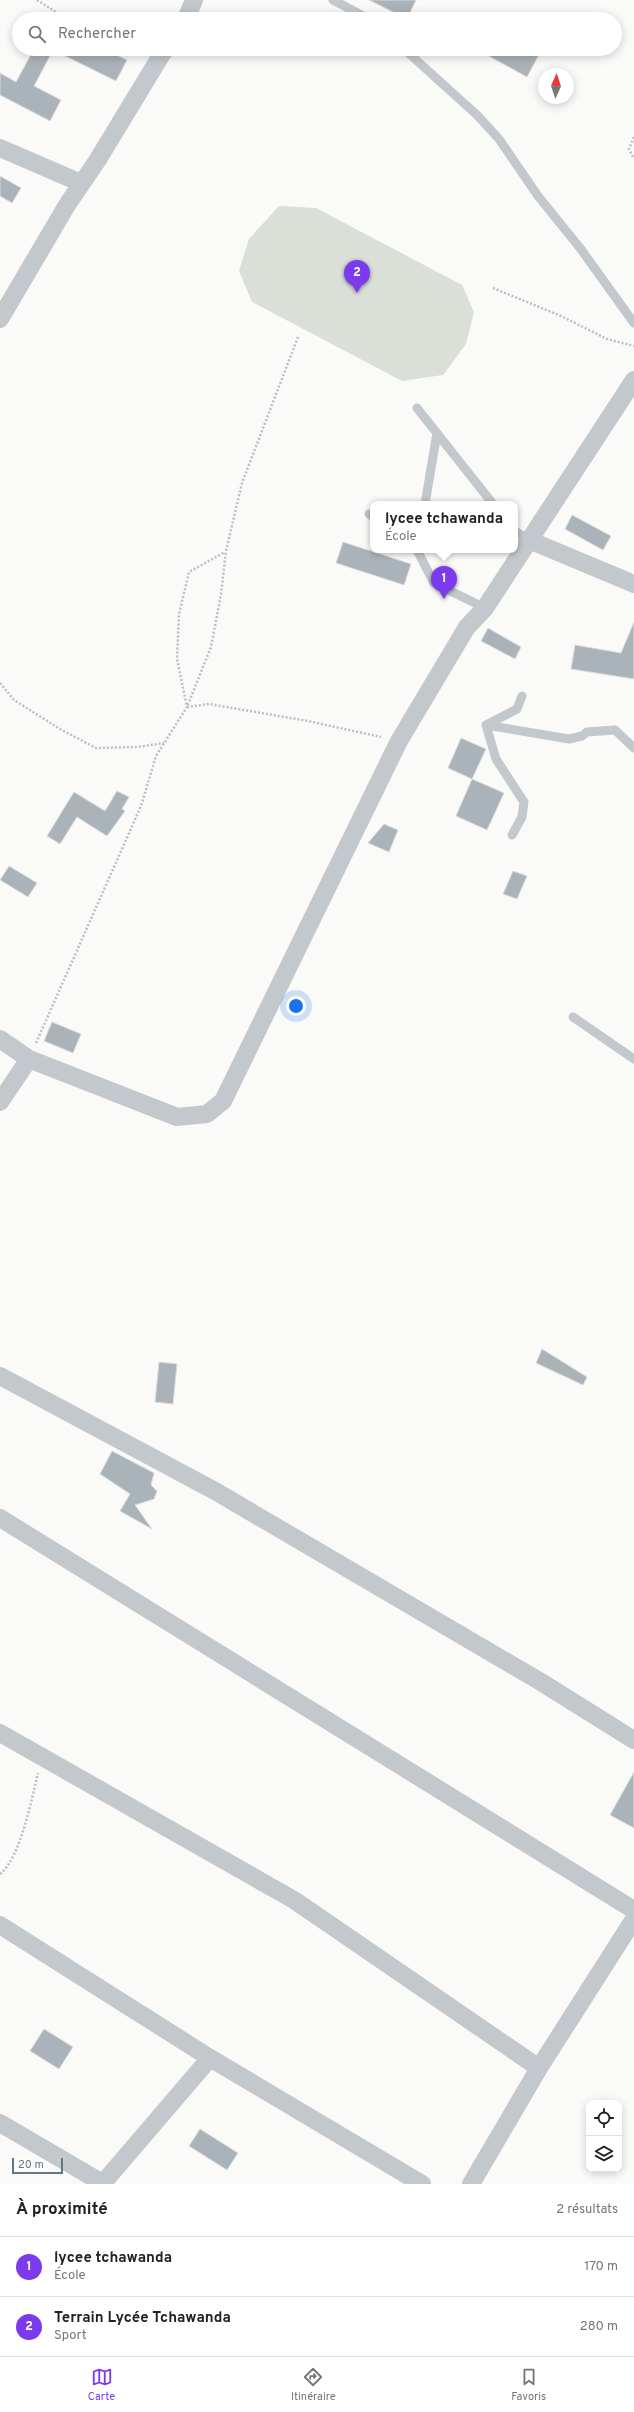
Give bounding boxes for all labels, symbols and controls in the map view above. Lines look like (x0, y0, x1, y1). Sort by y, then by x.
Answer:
search box (12, 12, 622, 56)
icon: search (26, 23, 48, 45)
text: Rechercher (58, 25, 136, 44)
north arrow (538, 68, 574, 104)
pin: 2 (344, 260, 370, 293)
popup (370, 501, 518, 553)
text: lycee tchawanda (385, 510, 503, 529)
text: École (385, 529, 417, 545)
pin: 1 (431, 566, 457, 599)
your location (286, 996, 306, 1016)
map controls (586, 2100, 622, 2172)
button: locate (586, 2100, 622, 2136)
button: layers (586, 2136, 622, 2172)
scale bar (12, 2156, 63, 2175)
text: 20 m (18, 2158, 44, 2172)
text: À proximité (16, 2199, 108, 2221)
text: 2 résultats (556, 2202, 618, 2218)
text: lycee tchawanda (54, 2249, 172, 2268)
text: 1 (26, 2259, 32, 2275)
text: 170 m (584, 2259, 618, 2275)
text: École (54, 2268, 86, 2284)
text: Terrain Lycée Tchawanda (54, 2309, 231, 2328)
text: 2 (25, 2319, 33, 2335)
text: 280 m (580, 2319, 618, 2335)
text: Sport (54, 2328, 87, 2344)
tab: Carte (88, 2366, 115, 2404)
tab: Itinéraire (291, 2366, 336, 2404)
tab: Favoris (511, 2366, 546, 2404)

